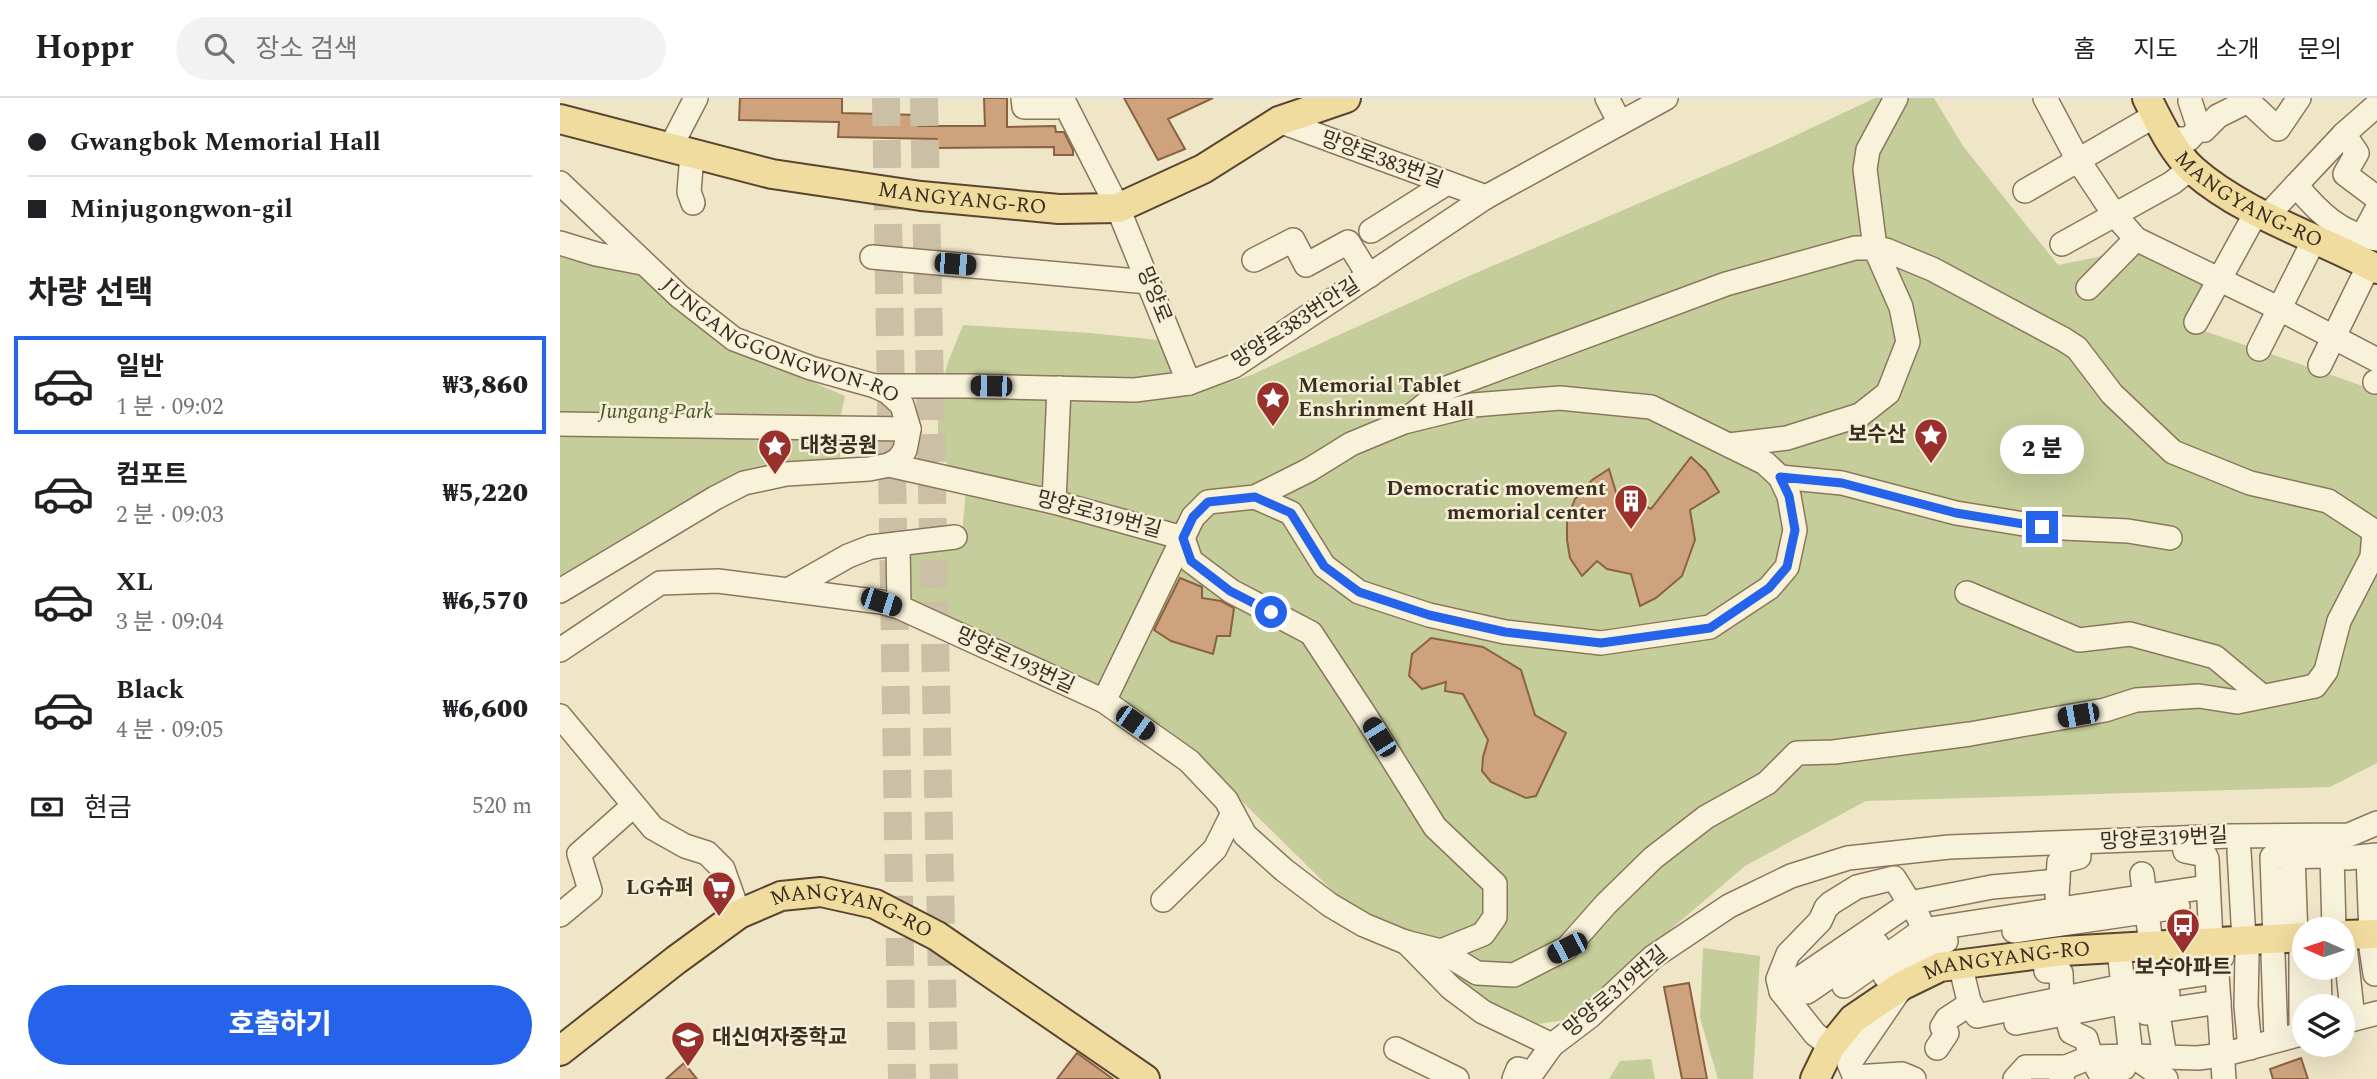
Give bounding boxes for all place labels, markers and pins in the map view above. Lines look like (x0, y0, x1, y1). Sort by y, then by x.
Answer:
place label: Memorial Tablet Enshrinment Hall (1298, 370, 1474, 426)
place icon: Memorial Tablet Enshrinment Hall (1254, 379, 1292, 428)
place icon: 보수산 (1912, 416, 1950, 465)
place label: 보수산 (1848, 419, 1906, 451)
place icon: 대청공원 (756, 427, 794, 476)
place label: 대청공원 (800, 430, 877, 462)
place label: Democratic movement memorial center (1386, 473, 1606, 529)
building icon: Democratic movement memorial center (1612, 482, 1650, 531)
supermarket icon: LG슈퍼 (700, 869, 738, 918)
place label: LG슈퍼 (626, 872, 694, 904)
bus stop icon: 보수아파트 (2164, 906, 2202, 955)
place label: 보수아파트 (2135, 952, 2231, 984)
school or university icon: 대신여자중학교 (669, 1019, 707, 1068)
place label: 대신여자중학교 (712, 1022, 847, 1054)

